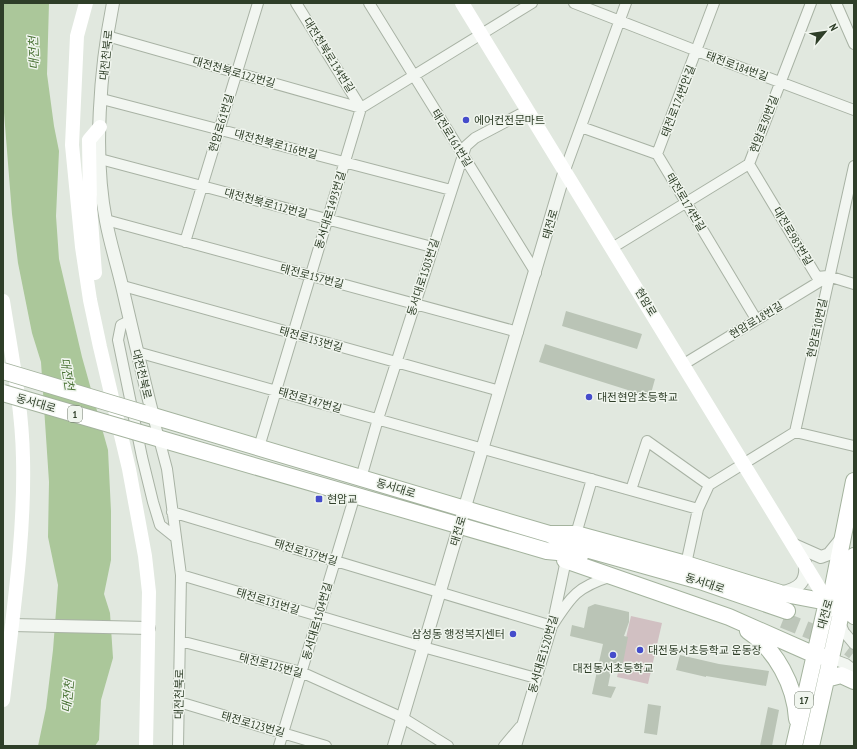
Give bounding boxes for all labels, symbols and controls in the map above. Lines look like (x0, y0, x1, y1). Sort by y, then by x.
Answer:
north arrow (805, 12, 845, 52)
street label: 대전천북로134번길 (300, 15, 358, 95)
text: N (826, 21, 841, 33)
street label: 대전천북로 (96, 29, 116, 81)
water label: 대전천 (25, 34, 42, 70)
street label: 태전로184번길 (704, 48, 770, 84)
street label: 대전천북로122번길 (191, 53, 277, 91)
street label: 태전로174번안길 (658, 63, 698, 139)
street label: 현암로61번길 (205, 92, 237, 154)
street label: 현암로30번길 (747, 93, 781, 155)
street label: 태전로161번길 (429, 107, 475, 169)
place label: 에어컨전문마트 (474, 113, 545, 127)
marker: 에어컨전문마트 (461, 115, 471, 125)
street label: 대전천북로116번길 (233, 126, 319, 162)
street label: 동서대로1493번길 (312, 169, 348, 251)
street label: 태전로174번길 (663, 170, 709, 234)
street label: 대전천북로112번길 (223, 185, 309, 221)
street label: 대전로983번길 (770, 204, 816, 268)
street label: 태전로 (539, 207, 561, 241)
street label: 동서대로1503번길 (404, 237, 442, 317)
street label: 태전로157번길 (279, 261, 345, 291)
street label: 현암로 (632, 285, 660, 319)
street label: 현암로10번길 (804, 297, 830, 359)
street label: 현암로18번길 (726, 298, 786, 342)
street label: 태전로153번길 (278, 323, 344, 355)
street label: 대전천북로 (129, 348, 155, 400)
water label: 대전천 (57, 356, 78, 393)
street label: 태전로147번길 (277, 384, 343, 416)
place label: 대전현암초등학교 (597, 390, 678, 404)
street label: 동서대로 (15, 391, 57, 415)
marker: 대전현암초등학교 (584, 392, 594, 402)
road number: 1 (68, 406, 82, 422)
street label: 동서대로 (375, 475, 417, 501)
place label: 현암교 (327, 492, 357, 506)
marker: 현암교 (314, 494, 324, 504)
street label: 태전로 (447, 514, 469, 548)
street label: 태전로137번길 (273, 536, 339, 568)
street label: 동서대로 (684, 570, 726, 596)
street label: 동서대로1504번길 (299, 580, 335, 662)
street label: 태전로131번길 (235, 585, 301, 617)
street label: 대전로 (814, 597, 836, 631)
street label: 동서대로1520번길 (525, 613, 561, 695)
place label: 삼성동 행정복지센터 (412, 627, 505, 641)
marker: 삼성동 행정복지센터 (508, 629, 518, 639)
place label: 대전동서초등학교 운동장 (648, 643, 762, 657)
marker: 대전동서초등학교 운동장 (635, 645, 645, 655)
street label: 태전로125번길 (238, 650, 304, 680)
marker: 대전동서초등학교 (608, 650, 618, 660)
place label: 대전동서초등학교 (573, 661, 653, 675)
street label: 대전천북로 (172, 669, 186, 719)
water label: 대전천 (58, 677, 77, 713)
road number: 17 (795, 692, 813, 708)
street label: 태전로123번길 (220, 708, 286, 740)

